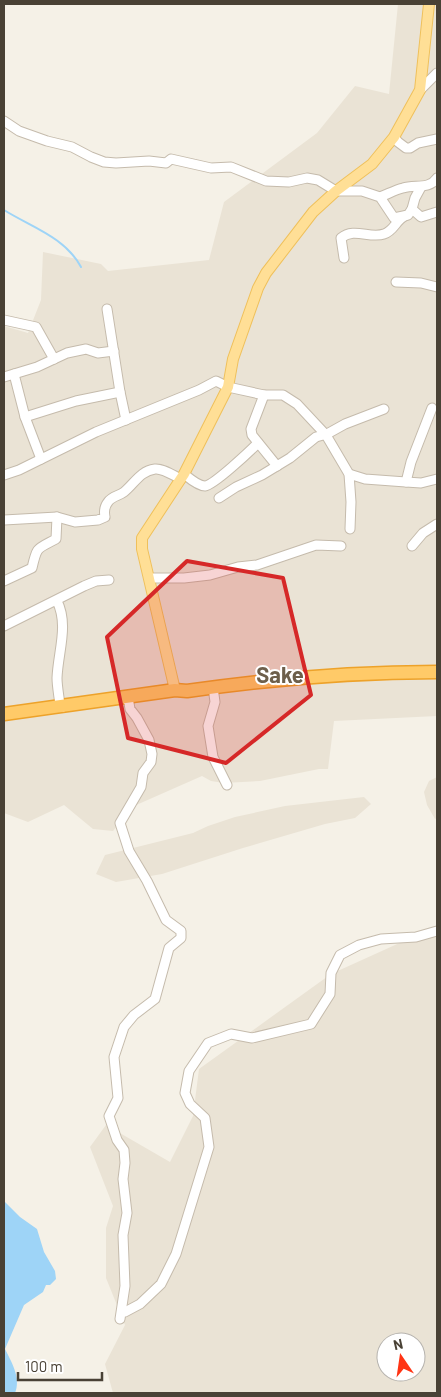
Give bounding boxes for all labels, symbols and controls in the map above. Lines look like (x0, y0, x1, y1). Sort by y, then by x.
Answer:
district label: Sake (256, 661, 304, 687)
north arrow (376, 1332, 426, 1382)
text: N (392, 1335, 404, 1353)
scale bar (18, 1350, 101, 1382)
text: 100 m (25, 1357, 63, 1375)

